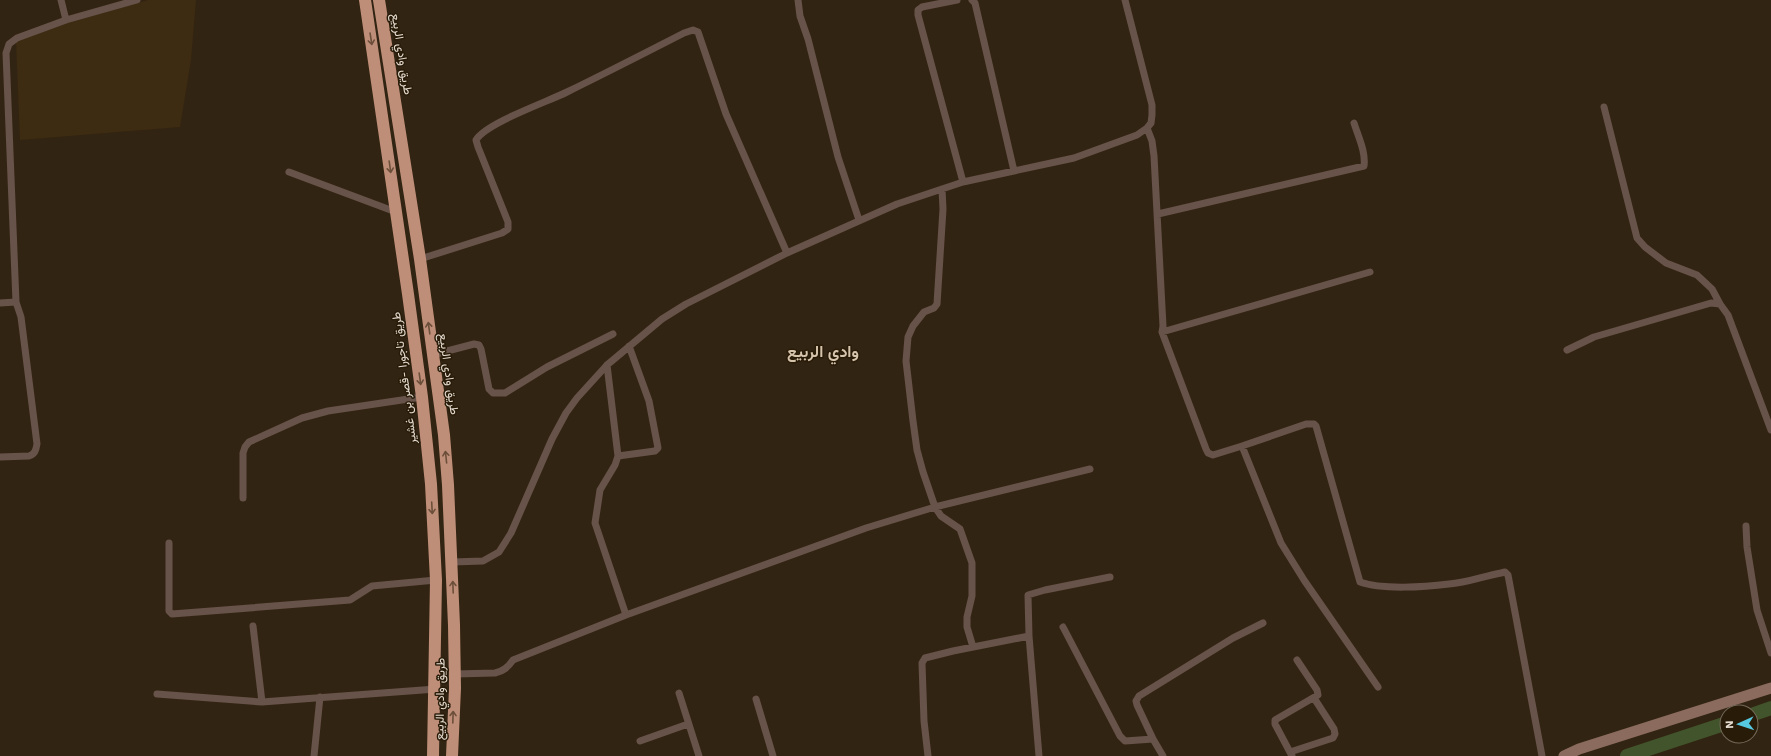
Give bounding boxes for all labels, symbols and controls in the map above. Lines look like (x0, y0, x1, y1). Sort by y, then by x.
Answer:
street label: طريق وادي الربيع (386, 12, 415, 96)
one-way arrow (367, 32, 375, 45)
one-way arrow (386, 160, 394, 173)
street label: طريق تاجورا -قصر بن غشير (389, 311, 420, 446)
one-way arrow (425, 322, 433, 335)
street label: طريق وادي الربيع (433, 332, 462, 416)
district label: وادي الربيع (787, 342, 859, 365)
one-way arrow (416, 372, 424, 385)
one-way arrow (442, 451, 449, 464)
one-way arrow (429, 501, 436, 514)
one-way arrow (449, 581, 457, 594)
street label: طريق وادي الربيع (432, 658, 451, 740)
north arrow (1719, 704, 1759, 744)
one-way arrow (450, 711, 457, 724)
text: N (1723, 720, 1736, 729)

